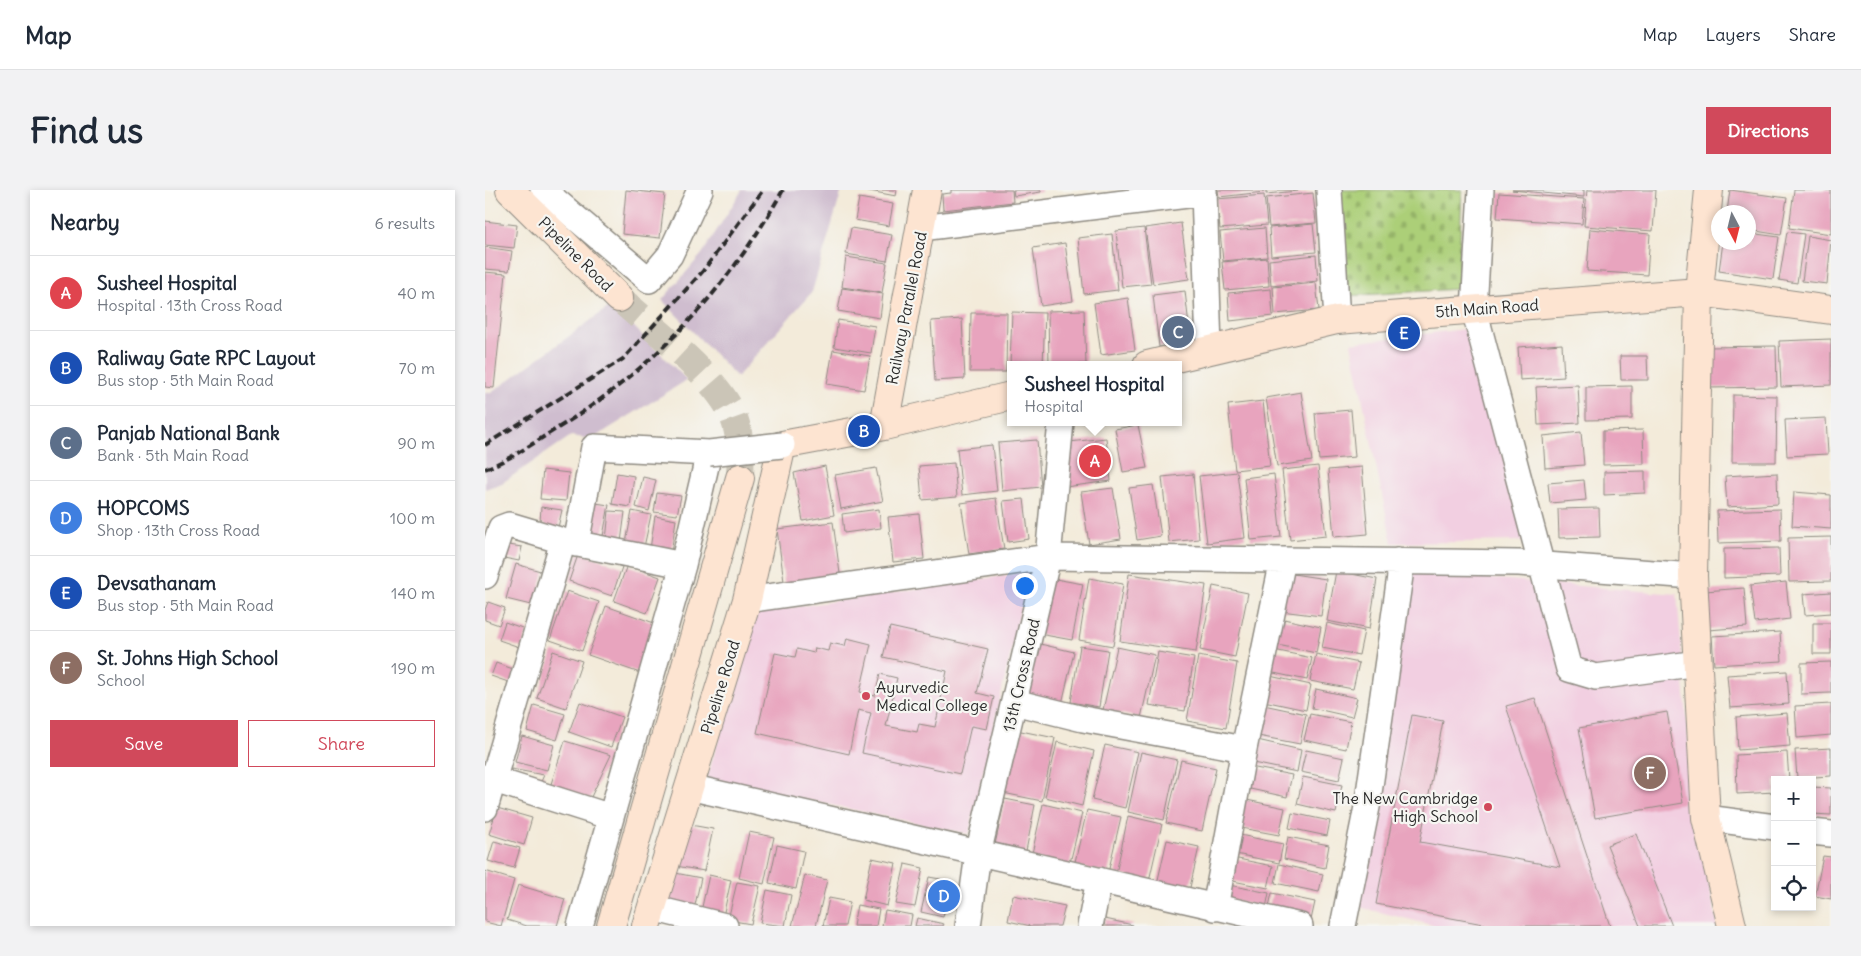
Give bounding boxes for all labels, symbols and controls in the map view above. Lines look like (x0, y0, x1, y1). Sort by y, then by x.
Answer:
text: Map (25, 20, 72, 50)
text: Map (1642, 23, 1677, 46)
text: Layers (1705, 23, 1761, 46)
text: Share (1789, 23, 1836, 46)
button: Directions (1706, 107, 1831, 154)
text: Find us (30, 108, 143, 152)
north arrow (1711, 205, 1756, 250)
text: Nearby (50, 209, 120, 236)
text: 6 results (374, 213, 435, 233)
street label: Pipeline Road (535, 213, 617, 295)
street label: Railway Parallel Road (881, 230, 931, 386)
text: Susheel Hospital (97, 271, 237, 295)
text: A (61, 283, 71, 303)
text: 40 m (397, 283, 435, 303)
street label: 5th Main Road (1435, 294, 1539, 322)
text: Hospital · 13th Cross Road (97, 295, 282, 315)
pin: C (1162, 313, 1194, 351)
pin: E (1388, 314, 1420, 352)
text: Raliway Gate RPC Layout (97, 346, 315, 370)
text: B (61, 358, 71, 378)
text: 70 m (399, 358, 435, 378)
popup (1007, 361, 1182, 426)
text: Bus stop · 5th Main Road (97, 370, 274, 390)
text: Susheel Hospital (1024, 372, 1165, 396)
text: Hospital (1024, 396, 1083, 416)
pin: B (848, 412, 880, 450)
text: Panjab National Bank (97, 421, 280, 445)
text: C (61, 433, 71, 453)
text: 90 m (397, 433, 435, 453)
pin: A (1079, 442, 1111, 480)
text: Bank · 5th Main Road (97, 445, 249, 465)
text: HOPCOMS (97, 496, 190, 520)
text: D (60, 508, 72, 528)
text: 100 m (390, 508, 435, 528)
text: Shop · 13th Cross Road (97, 520, 260, 540)
text: Devsathanam (97, 571, 216, 595)
your location (1012, 573, 1038, 599)
text: E (61, 583, 71, 603)
text: 140 m (391, 583, 435, 603)
text: Bus stop · 5th Main Road (97, 595, 274, 615)
street label: 13th Cross Road (998, 616, 1044, 734)
street label: Pipeline Road (696, 638, 744, 736)
text: St. Johns High School (97, 646, 278, 670)
text: F (61, 658, 71, 678)
text: 190 m (391, 658, 435, 678)
text: School (97, 670, 145, 690)
place label: Ayurvedic Medical College (876, 677, 988, 715)
marker: Ayurvedic Medical College (860, 690, 872, 702)
button: Save (50, 720, 238, 767)
button: Share (248, 720, 435, 767)
pin: F (1634, 754, 1666, 792)
map controls (1771, 776, 1816, 911)
button: + (1771, 776, 1816, 821)
place label: The New Cambridge High School (1333, 788, 1478, 826)
marker: The New Cambridge High School (1482, 801, 1494, 813)
button: − (1771, 821, 1816, 866)
button: locate (1771, 866, 1816, 911)
pin: D (928, 877, 960, 915)

